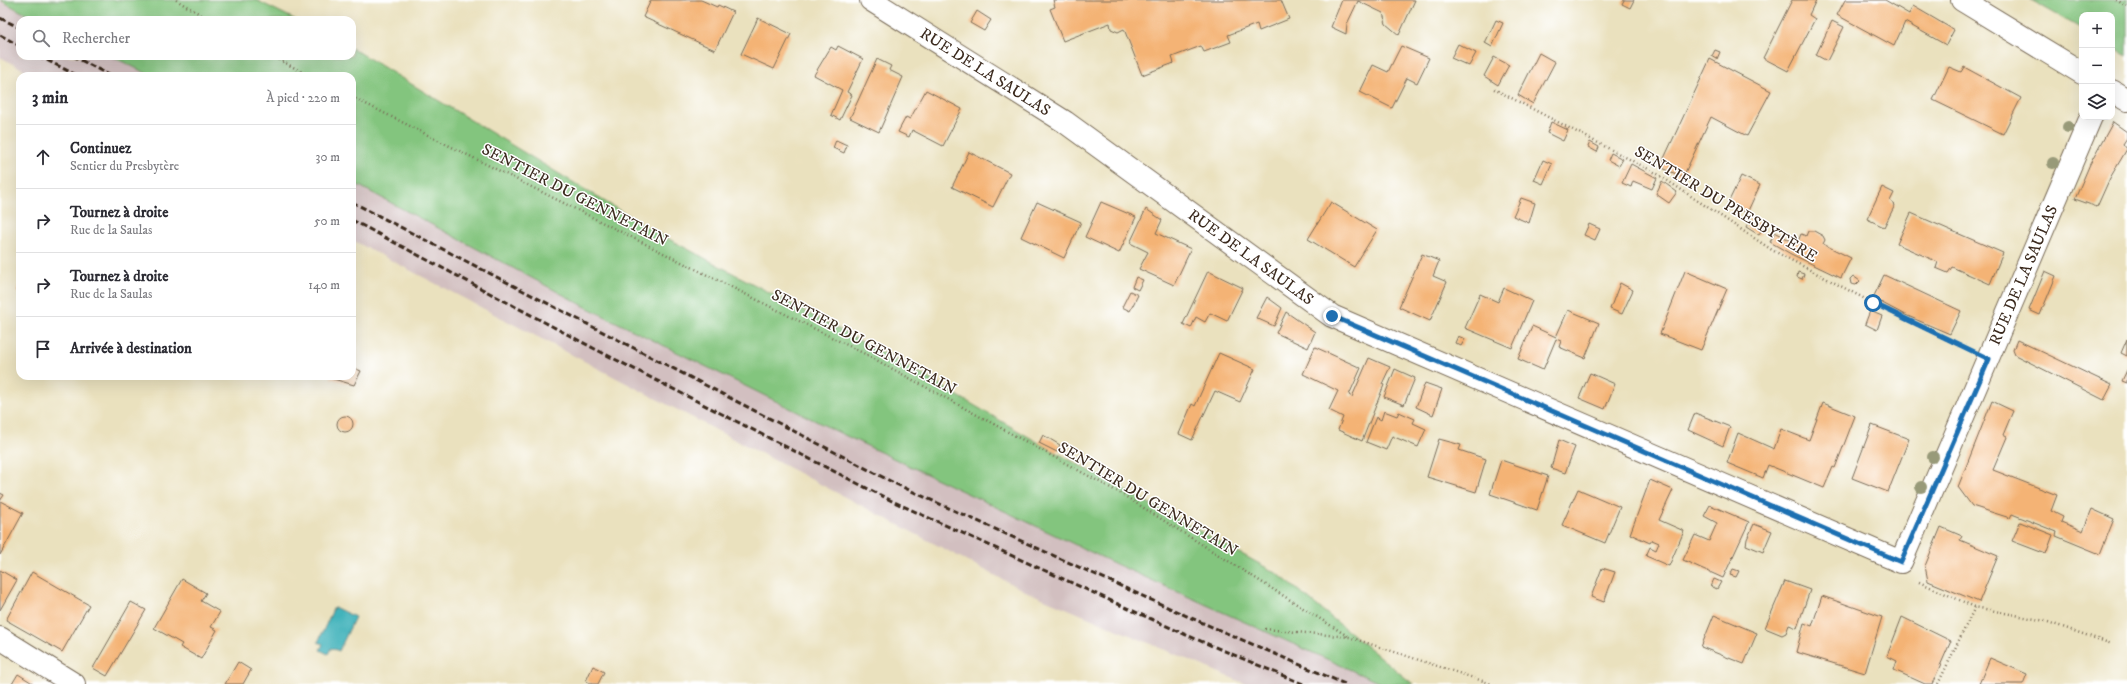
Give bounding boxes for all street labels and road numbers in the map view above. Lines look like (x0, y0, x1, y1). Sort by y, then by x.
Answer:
street label: RUE DE LA SAULAS (916, 23, 1054, 120)
street label: SENTIER DU GENNETAIN (479, 139, 671, 251)
street label: SENTIER DU PRESBYTÈRE (1631, 141, 1821, 267)
street label: RUE DE LA SAULAS (1985, 202, 2062, 348)
street label: RUE DE LA SAULAS (1184, 205, 1318, 309)
street label: SENTIER DU GENNETAIN (768, 285, 960, 399)
street label: SENTIER DU GENNETAIN (1054, 437, 1242, 561)

